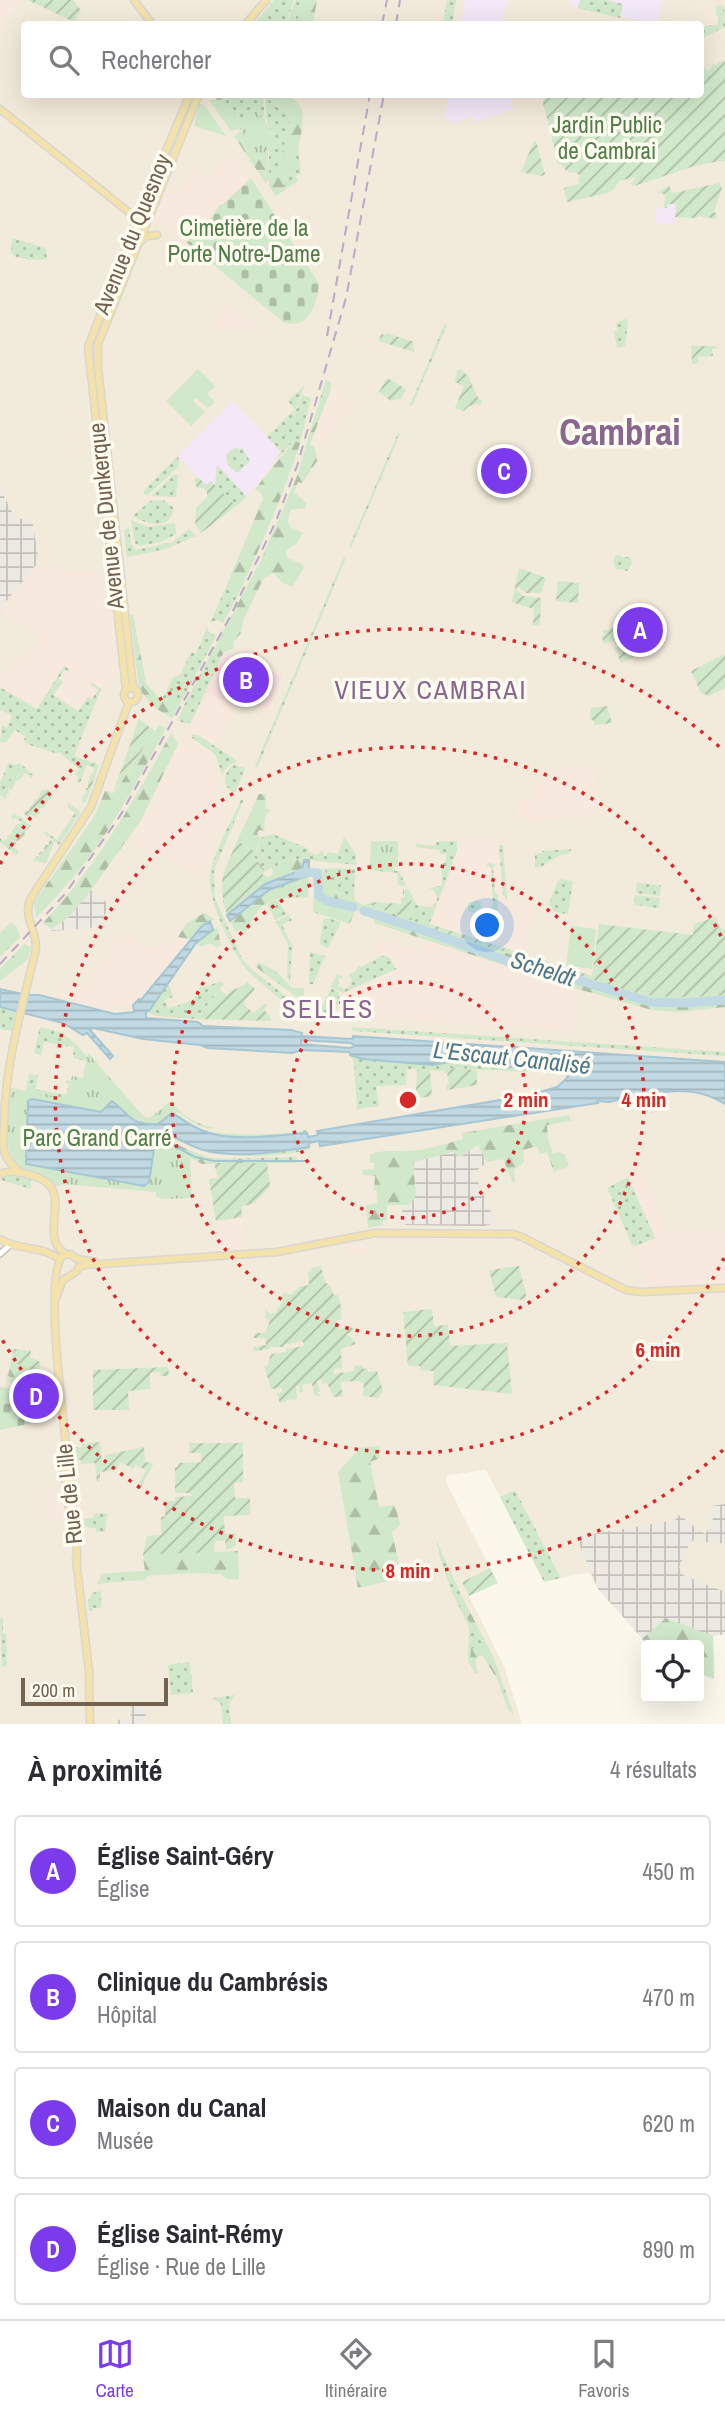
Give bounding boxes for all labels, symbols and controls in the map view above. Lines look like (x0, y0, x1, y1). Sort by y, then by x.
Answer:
search box (21, 21, 704, 98)
icon: search (45, 41, 83, 79)
text: Rechercher (101, 42, 211, 77)
park label: Jardin Public de Cambrai (552, 109, 662, 166)
street label: Avenue du Quesnoy (85, 148, 178, 320)
park label: Cimetière de la Porte Notre-Dame (167, 212, 321, 269)
district label: Cambrai (559, 407, 681, 457)
street label: Avenue de Dunkerque (80, 421, 131, 612)
pin: C (481, 445, 527, 497)
pin: A (617, 604, 663, 656)
pin: B (223, 654, 269, 706)
district label: VIEUX CAMBRAI (334, 672, 528, 707)
your location (470, 908, 504, 942)
water label: Scheldt (507, 943, 580, 994)
district label: SELLES (282, 991, 374, 1026)
water label: L'Escaut Canalisé (432, 1033, 592, 1081)
text: 2 min (504, 1085, 548, 1114)
text: 4 min (622, 1085, 666, 1114)
centre of rings (396, 1088, 420, 1112)
park label: Parc Grand Carré (23, 1122, 171, 1153)
text: 6 min (636, 1335, 680, 1364)
pin: D (13, 1370, 59, 1422)
street label: Rue de Lille (48, 1442, 89, 1546)
text: 8 min (386, 1556, 430, 1585)
map controls (641, 1640, 704, 1703)
button: locate (641, 1640, 704, 1703)
scale bar (21, 1675, 168, 1707)
text: 200 m (32, 1677, 75, 1703)
text: À proximité (28, 1750, 162, 1790)
text: 4 résultats (610, 1754, 697, 1785)
text: Église Saint-Géry (97, 1838, 274, 1873)
text: A (46, 1856, 60, 1887)
text: 450 m (643, 1856, 695, 1887)
text: Église (97, 1873, 149, 1904)
text: Clinique du Cambrésis (97, 1964, 328, 1999)
text: B (46, 1982, 60, 2013)
text: 470 m (643, 1982, 695, 2013)
text: Hôpital (97, 1999, 157, 2030)
text: Maison du Canal (97, 2090, 266, 2125)
text: C (46, 2108, 60, 2139)
text: 620 m (643, 2108, 695, 2139)
text: Musée (97, 2125, 154, 2156)
text: Église Saint-Rémy (97, 2216, 283, 2251)
text: D (46, 2234, 60, 2265)
text: 890 m (643, 2234, 695, 2265)
text: Église · Rue de Lille (97, 2251, 266, 2282)
tab: Carte (96, 2335, 134, 2403)
tab: Itinéraire (325, 2335, 387, 2403)
tab: Favoris (578, 2335, 629, 2403)

